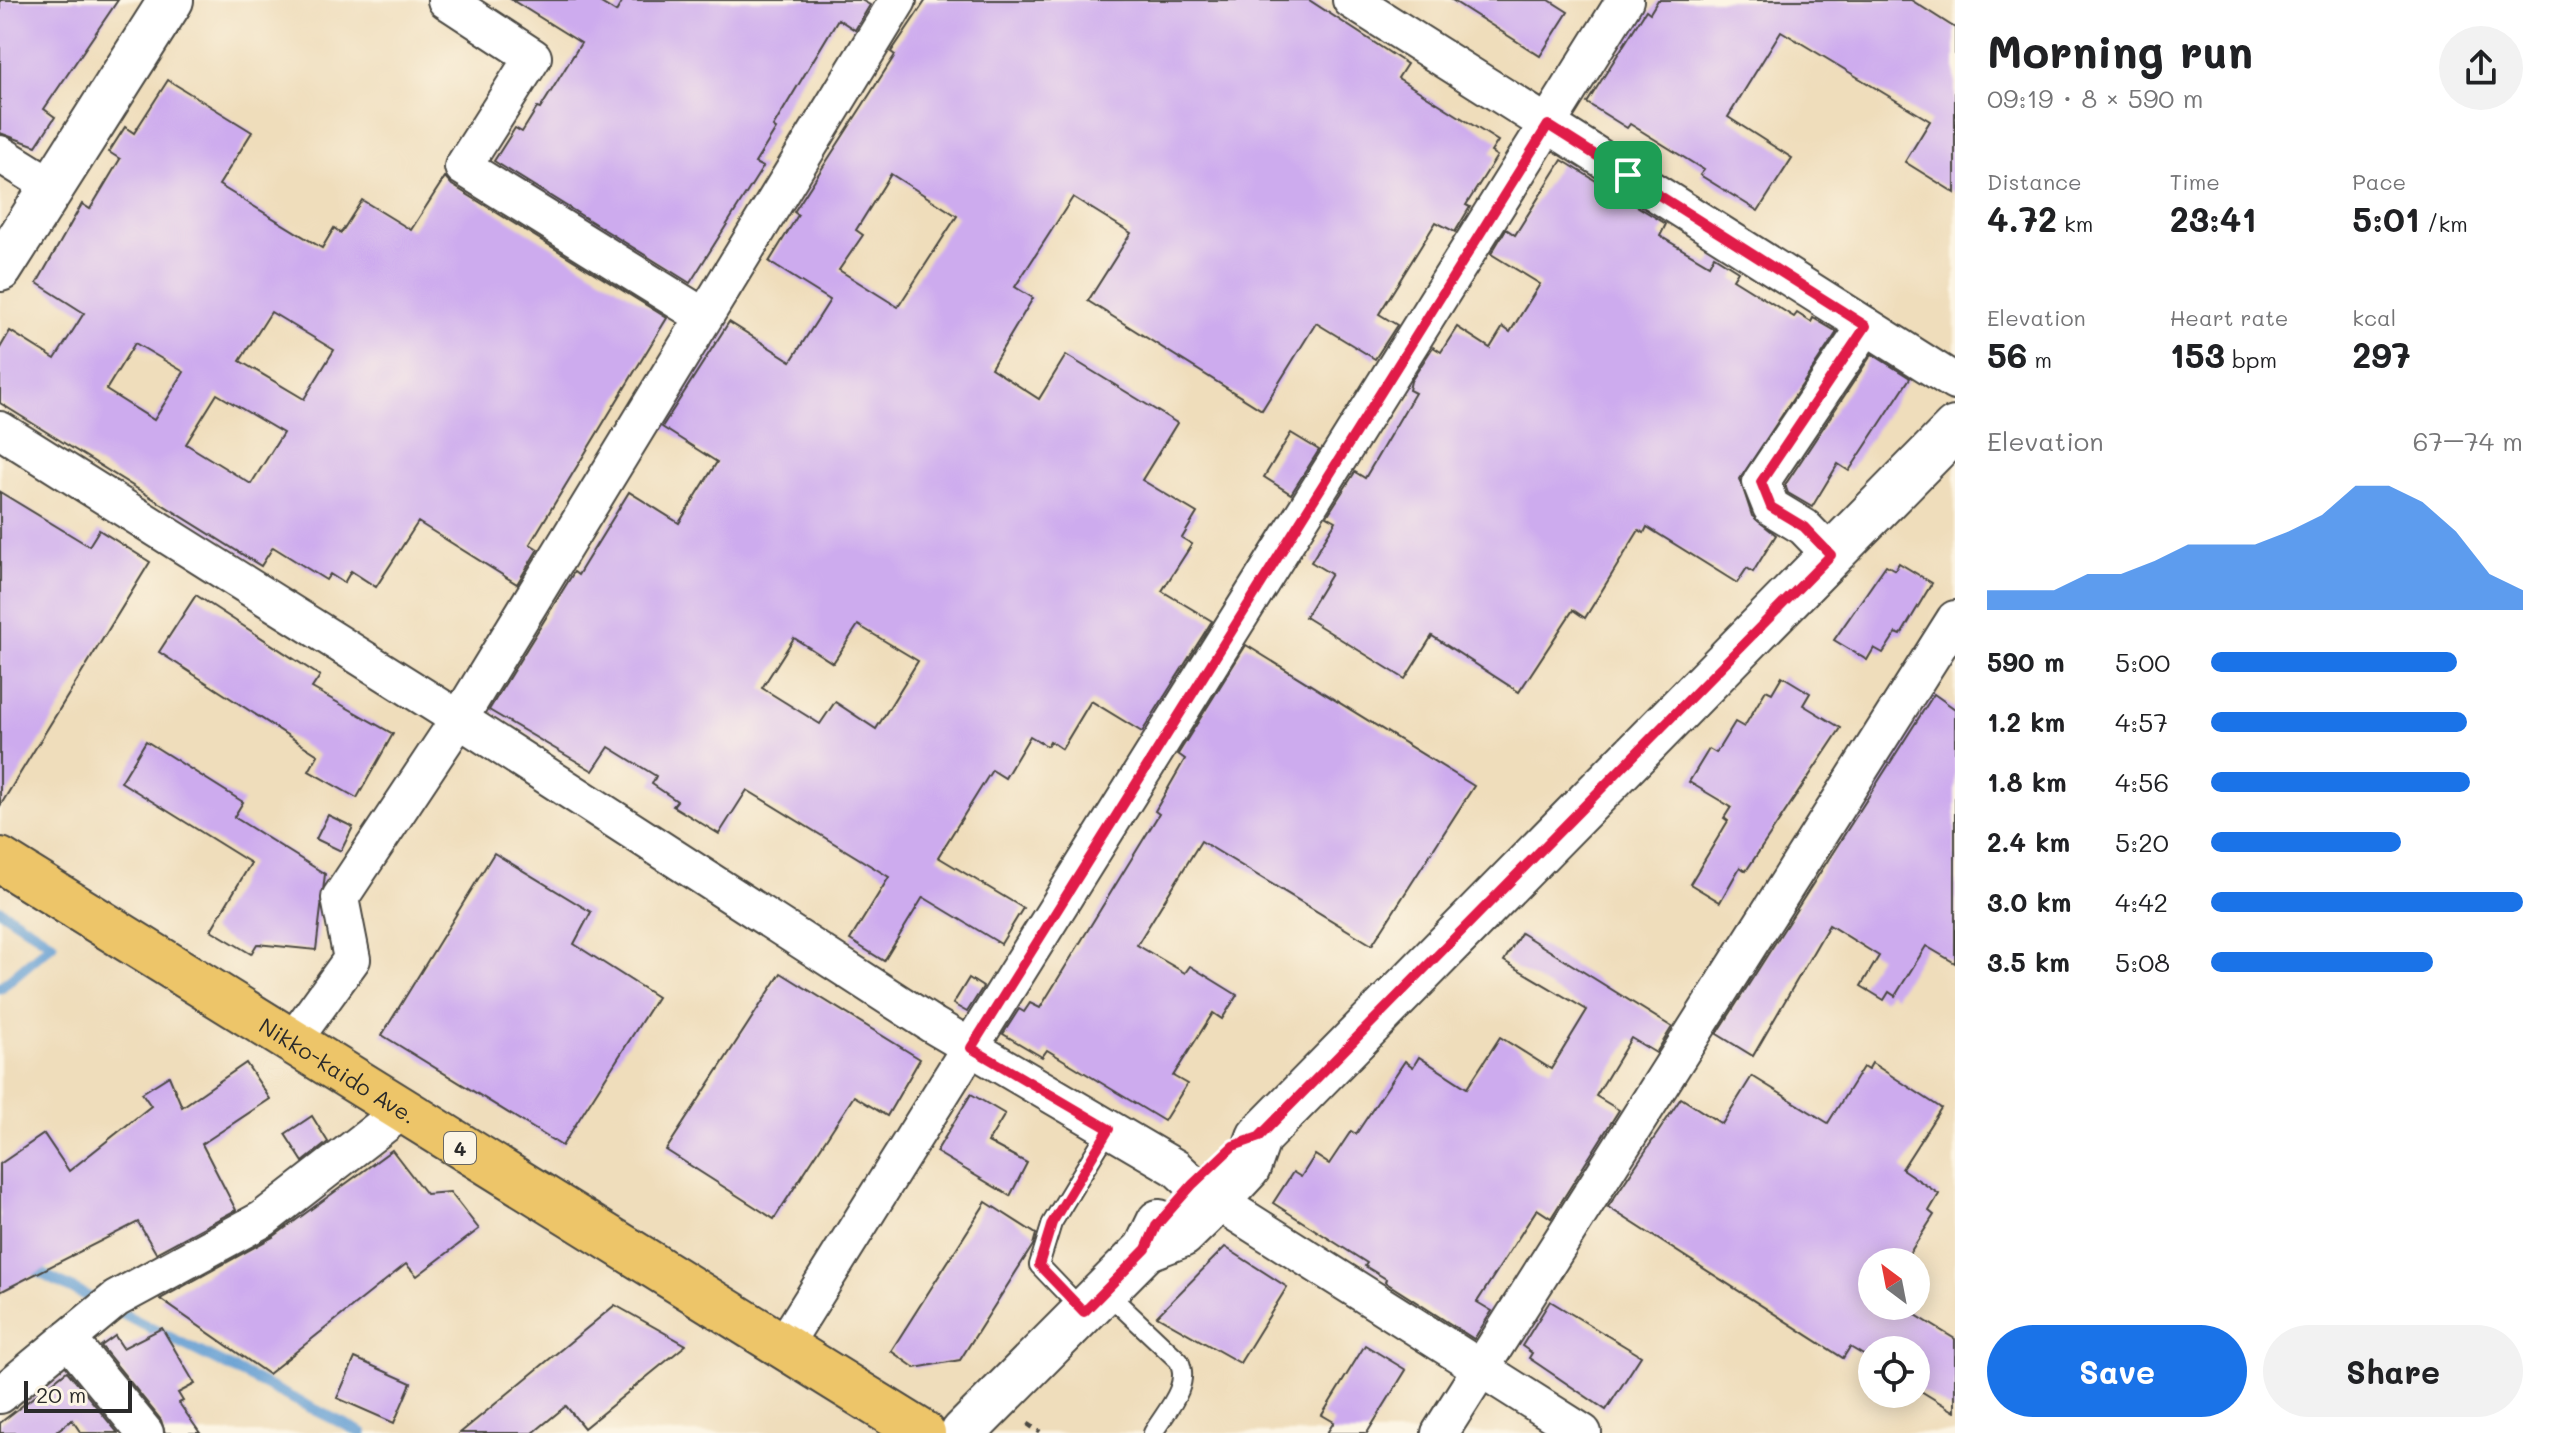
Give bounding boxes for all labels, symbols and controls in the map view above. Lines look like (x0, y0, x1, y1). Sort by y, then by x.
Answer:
text: Morning run (1987, 22, 2253, 79)
button: share (2439, 26, 2523, 110)
text: 09:19 · 8 × 590 m (1987, 81, 2203, 115)
pin (1594, 141, 1662, 209)
icon: arrive (1606, 153, 1650, 197)
text: Distance (1987, 167, 2082, 196)
text: Time (2170, 167, 2220, 196)
text: Pace (2352, 167, 2406, 196)
text: 4.72 (1987, 196, 2057, 241)
text: 23:41 (2170, 196, 2256, 241)
text: 5:01 (2352, 196, 2420, 241)
text: km (2057, 209, 2093, 238)
text: /km (2420, 209, 2468, 238)
text: Elevation (1987, 303, 2086, 332)
text: Heart rate (2170, 303, 2288, 332)
text: kcal (2352, 303, 2396, 332)
text: 56 (1987, 332, 2027, 377)
text: 153 (2170, 332, 2225, 377)
text: 297 (2352, 332, 2411, 377)
text: m (2027, 345, 2052, 374)
text: bpm (2225, 345, 2277, 374)
text: Elevation (1987, 424, 2104, 458)
text: 67–74 m (2413, 424, 2523, 458)
text: 590 m (1987, 645, 2065, 679)
text: 5:00 (2115, 645, 2170, 679)
text: 1.2 km (1987, 705, 2065, 739)
text: 4:57 (2115, 705, 2168, 739)
text: 1.8 km (1987, 765, 2067, 799)
text: 4:56 (2115, 765, 2169, 799)
text: 2.4 km (1987, 825, 2070, 859)
text: 5:20 (2115, 825, 2169, 859)
text: 3.0 km (1987, 885, 2071, 919)
text: 4:42 (2115, 885, 2168, 919)
text: 3.5 km (1987, 945, 2070, 979)
text: 5:08 (2115, 945, 2170, 979)
street label: Nikko-kaido Ave. (254, 1010, 422, 1130)
road number: 4 (444, 1132, 476, 1164)
north arrow (1858, 1248, 1930, 1320)
map controls (1858, 1248, 1930, 1408)
button: Save (1987, 1325, 2247, 1417)
button: Share (2263, 1325, 2523, 1417)
button: locate (1858, 1336, 1930, 1408)
scale bar (24, 1377, 132, 1413)
text: 20 m (36, 1380, 86, 1409)

